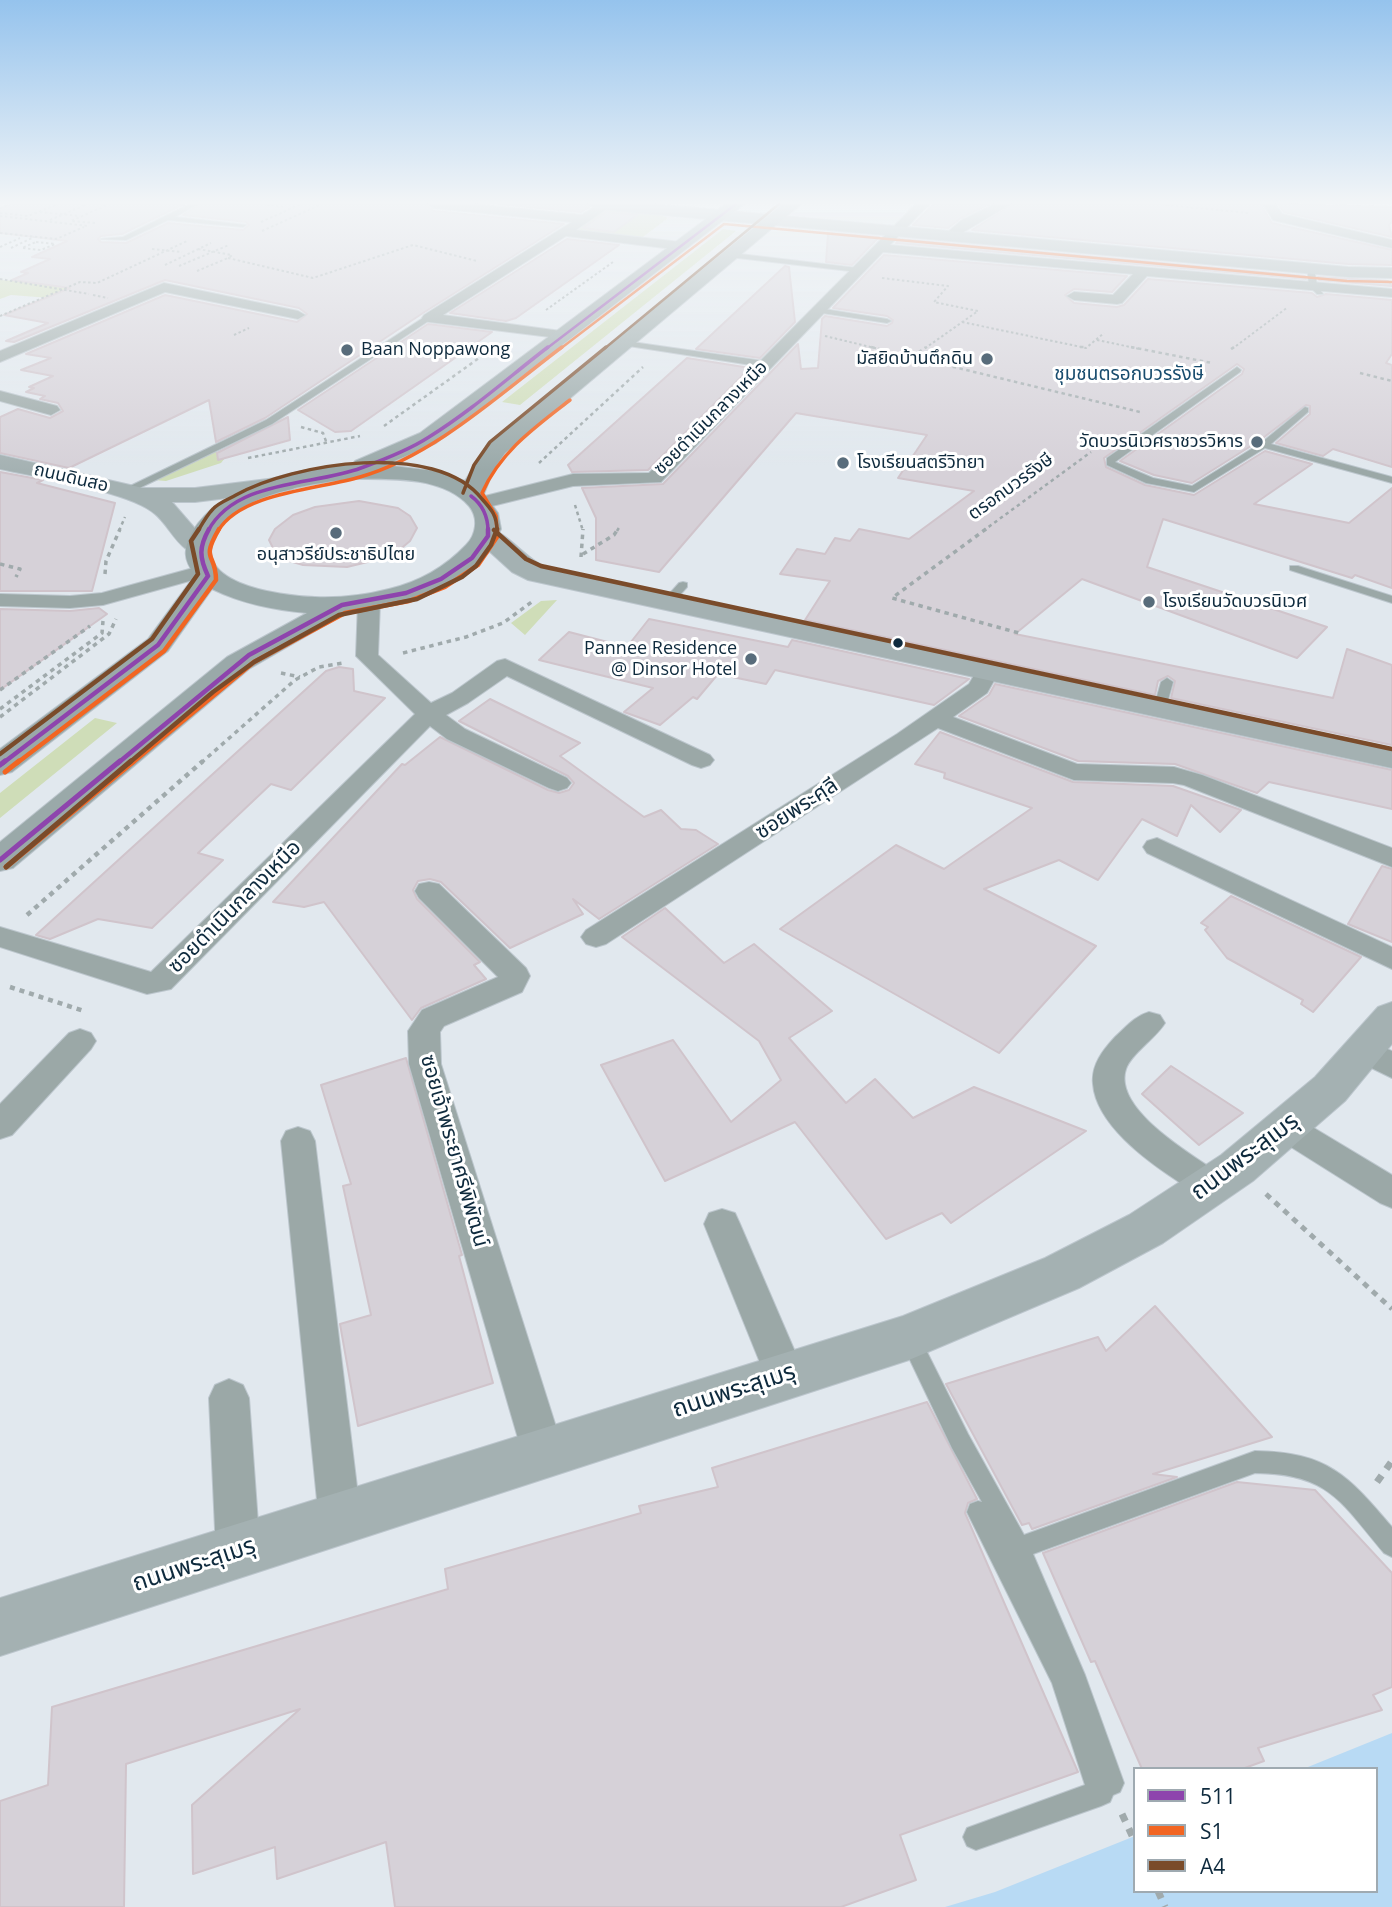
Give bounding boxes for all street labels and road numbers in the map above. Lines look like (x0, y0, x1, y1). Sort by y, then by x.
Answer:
street label: ซอยดำเนินกลางเหนือ (650, 357, 772, 479)
street label: ตรอกบวรรังษี (964, 449, 1058, 525)
street label: ถนนดินสอ (32, 459, 110, 497)
street label: ซอยพระศุลี (751, 773, 843, 845)
street label: ซอยดำเนินกลางเหนือ (163, 835, 307, 979)
street label: ซอยเจ้าพระยาศรีพิพัฒน์ (414, 1052, 494, 1250)
street label: ถนนพระสุเมรุ (1185, 1107, 1305, 1207)
street label: ถนนพระสุเมรุ (669, 1358, 799, 1424)
street label: ถนนพระสุเมรุ (129, 1532, 259, 1598)

